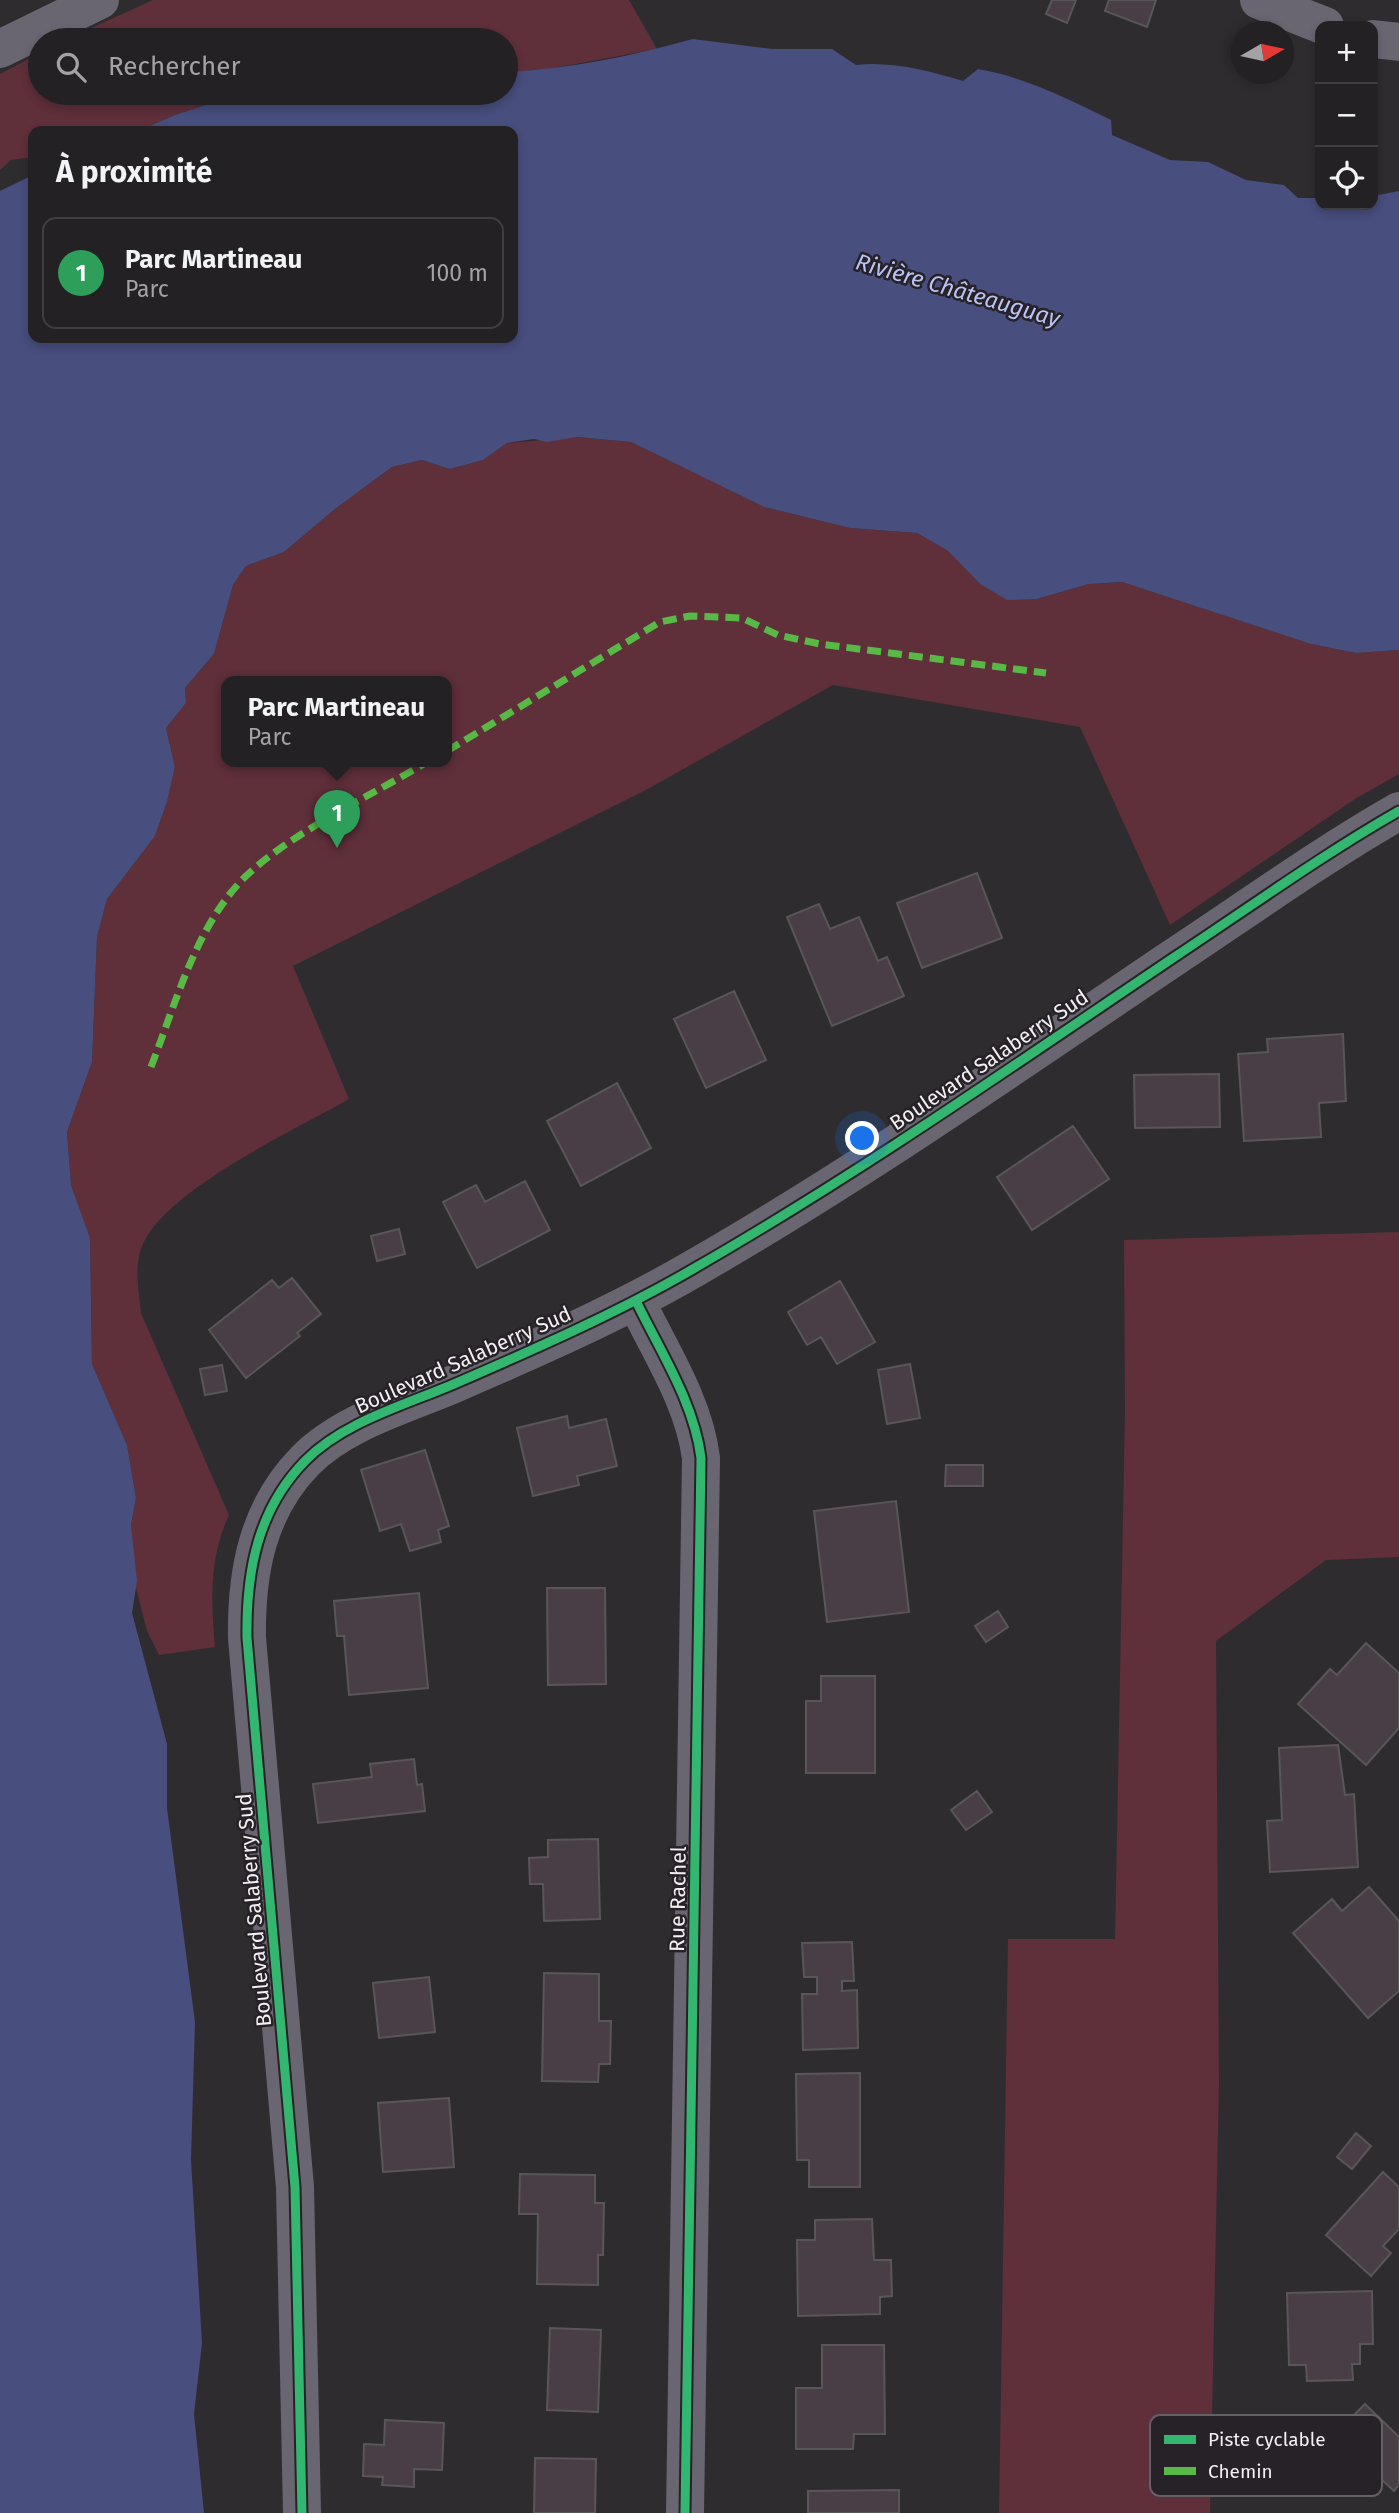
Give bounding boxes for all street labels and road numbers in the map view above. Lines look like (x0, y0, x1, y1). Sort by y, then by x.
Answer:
street label: Boulevard Salaberry Sud (885, 984, 1093, 1136)
street label: Boulevard Salaberry Sud (351, 1301, 575, 1419)
street label: Boulevard Salaberry Sud (231, 1792, 277, 2028)
street label: Rue Rachel (664, 1846, 692, 1952)

